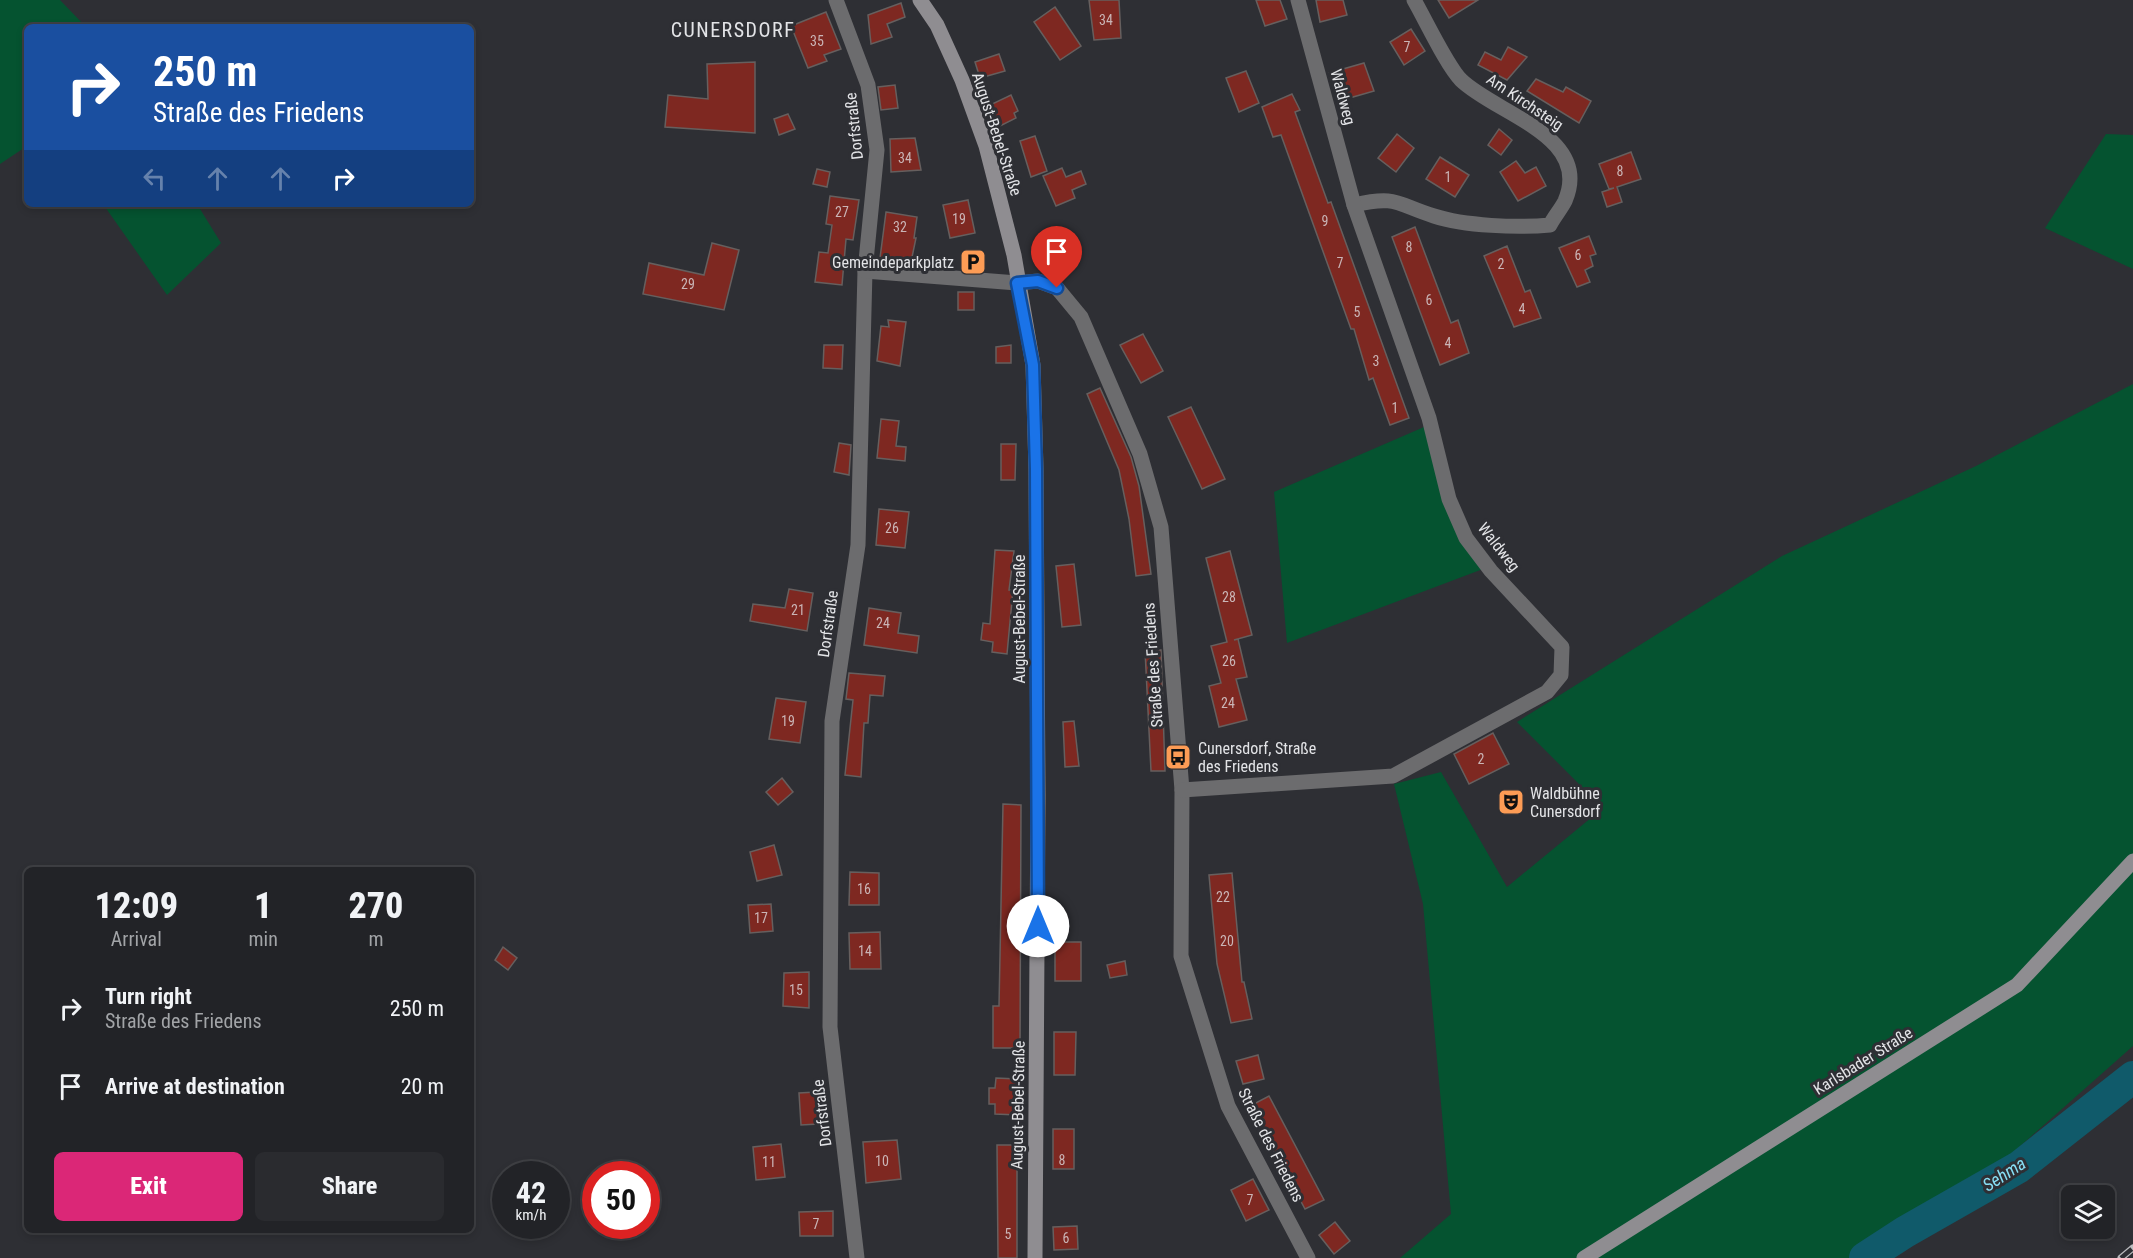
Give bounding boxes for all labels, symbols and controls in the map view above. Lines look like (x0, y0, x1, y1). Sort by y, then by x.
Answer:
house number: 34 (1099, 12, 1113, 28)
district label: CUNERSDORF (671, 18, 795, 42)
house number: 35 (810, 33, 824, 49)
house number: 7 (1404, 39, 1411, 55)
text: 250 m (153, 47, 258, 96)
icon: right (54, 48, 132, 126)
street label: Waldweg (1326, 67, 1360, 127)
street label: Am Kirchsteig (1483, 69, 1567, 135)
street label: August-Bebel-Straße (968, 70, 1026, 198)
street label: Dorfstraße (841, 92, 867, 160)
text: Straße des Friedens (153, 97, 364, 129)
house number: 34 (898, 150, 912, 166)
icon: left (138, 162, 171, 195)
icon: ahead (201, 162, 234, 195)
icon: ahead (264, 162, 297, 195)
icon: right (327, 162, 360, 195)
house number: 8 (1617, 163, 1624, 179)
house number: 1 (1445, 169, 1451, 185)
house number: 27 (835, 204, 849, 220)
house number: 19 (952, 211, 966, 227)
house number: 9 (1322, 213, 1328, 229)
house number: 32 (893, 219, 907, 235)
pin (1031, 226, 1082, 288)
icon: arrive (1040, 235, 1073, 268)
house number: 8 (1406, 239, 1413, 255)
parking icon: Gemeindeparkplatz (958, 247, 988, 277)
house number: 6 (1575, 247, 1582, 263)
place label: Gemeindeparkplatz (832, 253, 954, 272)
house number: 7 (1337, 255, 1344, 271)
house number: 2 (1498, 256, 1505, 272)
house number: 29 (681, 276, 695, 292)
house number: 6 (1426, 292, 1433, 308)
house number: 4 (1519, 301, 1526, 317)
house number: 5 (1354, 304, 1361, 320)
house number: 4 (1445, 335, 1452, 351)
house number: 3 (1373, 353, 1379, 369)
house number: 1 (1392, 400, 1398, 416)
street label: Waldweg (1474, 519, 1524, 575)
house number: 26 (885, 520, 899, 536)
street label: August-Bebel-Straße (1010, 555, 1029, 683)
street label: Dorfstraße (814, 589, 842, 659)
house number: 28 (1222, 589, 1236, 605)
house number: 21 (791, 602, 805, 618)
street label: Straße des Friedens (1139, 602, 1167, 728)
house number: 24 (876, 615, 890, 631)
house number: 26 (1222, 653, 1236, 669)
house number: 24 (1221, 695, 1235, 711)
house number: 19 (781, 713, 795, 729)
place label: Cunersdorf, Straße des Friedens (1198, 739, 1316, 776)
bus stop icon: Cunersdorf, Straße des Friedens (1163, 742, 1193, 772)
house number: 2 (1478, 751, 1485, 767)
place label: Waldbühne Cunersdorf (1530, 784, 1600, 821)
theatre icon: Waldbühne Cunersdorf (1496, 787, 1526, 817)
house number: 16 (857, 881, 871, 897)
text: 12:09 (95, 885, 178, 927)
text: 1 (254, 885, 272, 927)
text: 270 (348, 885, 403, 927)
house number: 22 (1216, 889, 1230, 905)
position arrow (1006, 894, 1070, 958)
house number: 17 (754, 910, 768, 926)
text: Arrival (111, 927, 162, 951)
text: min (249, 927, 278, 951)
text: m (368, 927, 383, 951)
house number: 20 (1220, 933, 1234, 949)
house number: 14 (858, 943, 872, 959)
house number: 15 (789, 982, 803, 998)
text: Turn right (105, 984, 192, 1009)
icon: right (54, 992, 87, 1025)
text: 250 m (390, 996, 444, 1021)
text: Straße des Friedens (105, 1009, 262, 1033)
street label: Karlsbader Straße (1810, 1023, 1916, 1099)
street label: August-Bebel-Straße (1007, 1040, 1029, 1170)
icon: arrive (54, 1070, 87, 1103)
text: Arrive at destination (105, 1074, 285, 1099)
text: 20 m (401, 1074, 444, 1099)
street label: Dorfstraße (808, 1078, 836, 1148)
street label: Straße des Friedens (1234, 1085, 1308, 1205)
button: Exit (54, 1152, 243, 1221)
button: Share (255, 1152, 444, 1221)
house number: 8 (1059, 1152, 1066, 1168)
water label: Sehma (1978, 1152, 2030, 1196)
house number: 10 (875, 1153, 889, 1169)
house number: 11 (762, 1154, 776, 1170)
speed limit sign: 50 (582, 1161, 660, 1239)
text: 42 (516, 1175, 546, 1210)
map controls (2061, 1185, 2115, 1239)
button: layers (2061, 1185, 2115, 1239)
house number: 7 (1247, 1192, 1254, 1208)
text: km/h (516, 1206, 546, 1224)
house number: 7 (813, 1216, 820, 1232)
house number: 5 (1005, 1226, 1012, 1242)
house number: 6 (1063, 1230, 1070, 1246)

